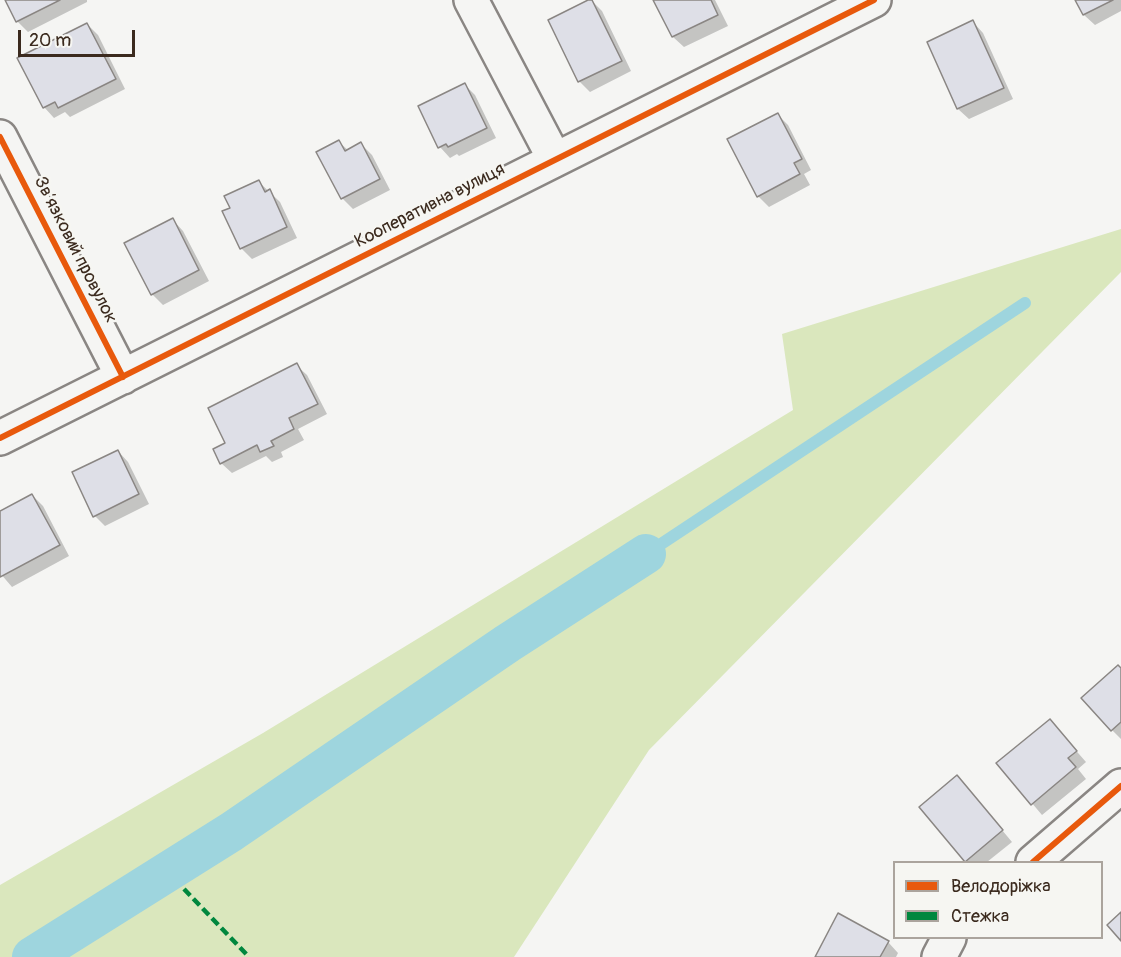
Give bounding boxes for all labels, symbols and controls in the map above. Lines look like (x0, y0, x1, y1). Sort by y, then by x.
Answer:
scale bar (21, 18, 138, 56)
text: 20 m (29, 29, 71, 52)
street label: Кооперативна вулиця (351, 159, 509, 253)
street label: Звʼязковий провулок (29, 173, 121, 327)
legend (893, 861, 1103, 939)
text: Велодоріжка (951, 875, 1051, 898)
text: Стежка (951, 905, 1009, 928)

